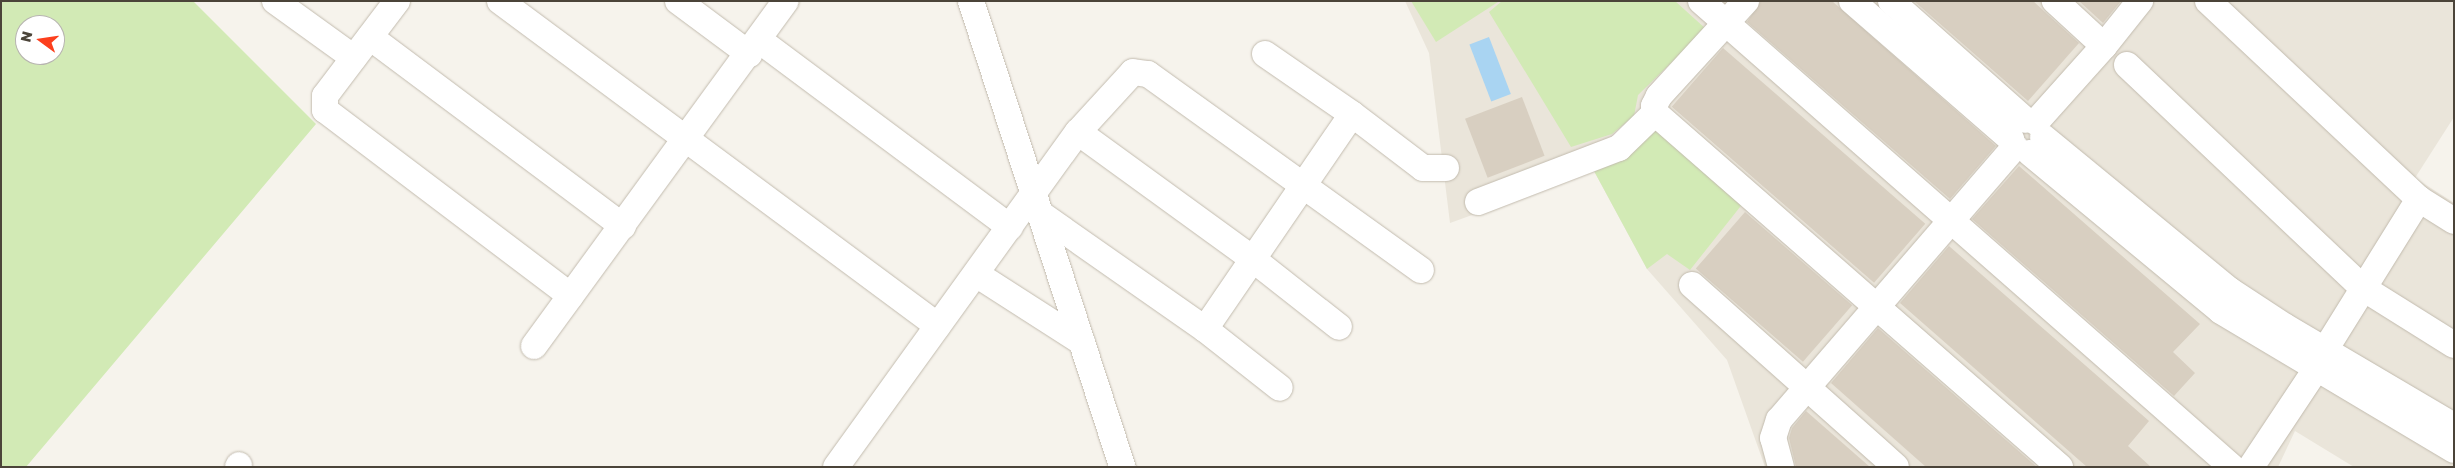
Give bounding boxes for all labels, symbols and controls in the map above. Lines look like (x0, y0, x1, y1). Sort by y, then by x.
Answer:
north arrow (15, 15, 65, 65)
text: N (16, 29, 35, 44)

